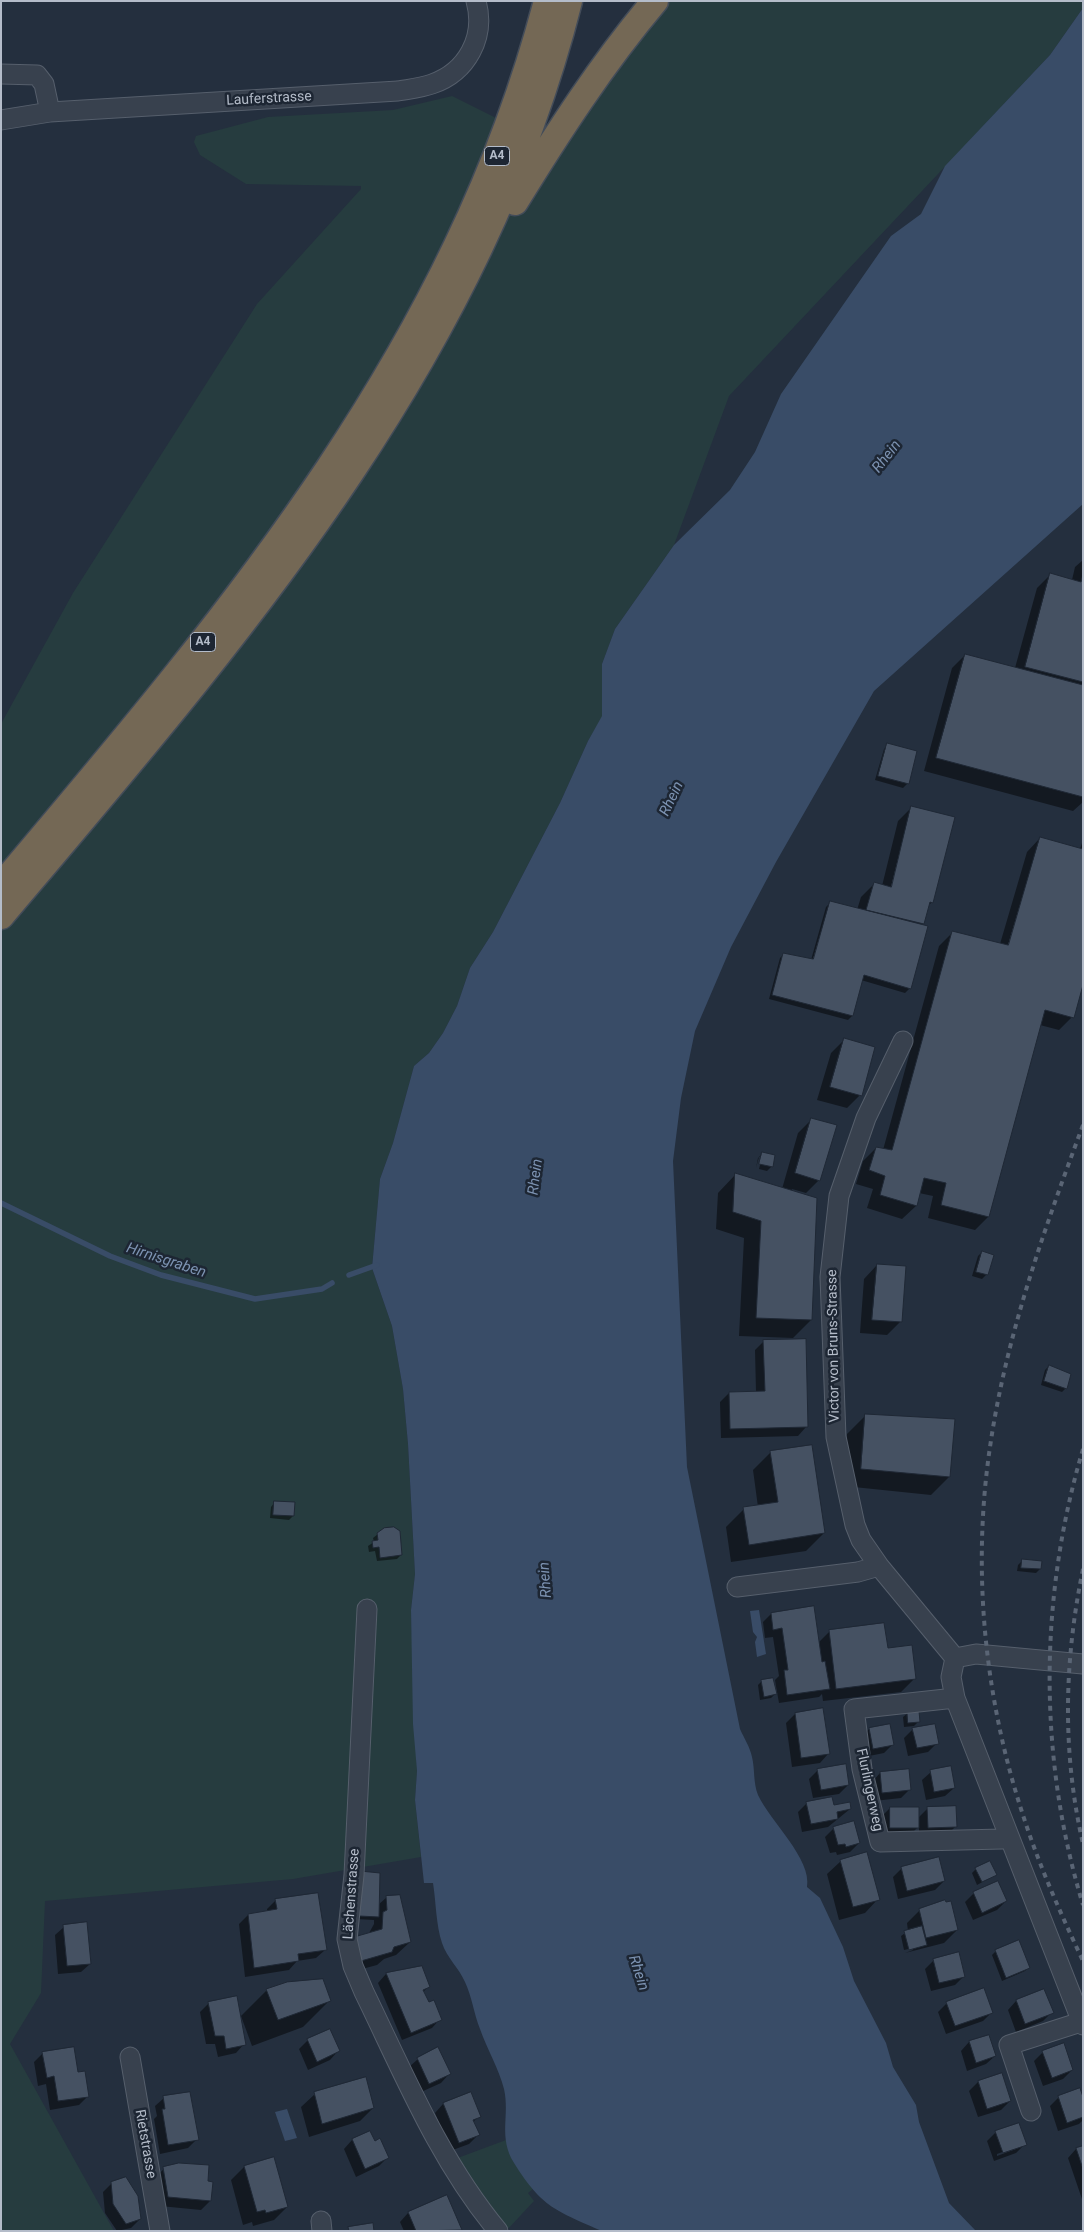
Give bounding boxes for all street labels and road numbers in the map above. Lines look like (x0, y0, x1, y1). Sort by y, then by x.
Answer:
street label: Lauferstrasse (226, 88, 312, 110)
road number: A4 (484, 146, 510, 166)
road number: A4 (190, 632, 216, 652)
street label: Victor von Bruns-Strasse (824, 1269, 844, 1423)
street label: Flurlingerweg (852, 1747, 886, 1833)
street label: Lächenstrasse (340, 1848, 364, 1940)
street label: Rietstrasse (131, 2108, 159, 2180)

